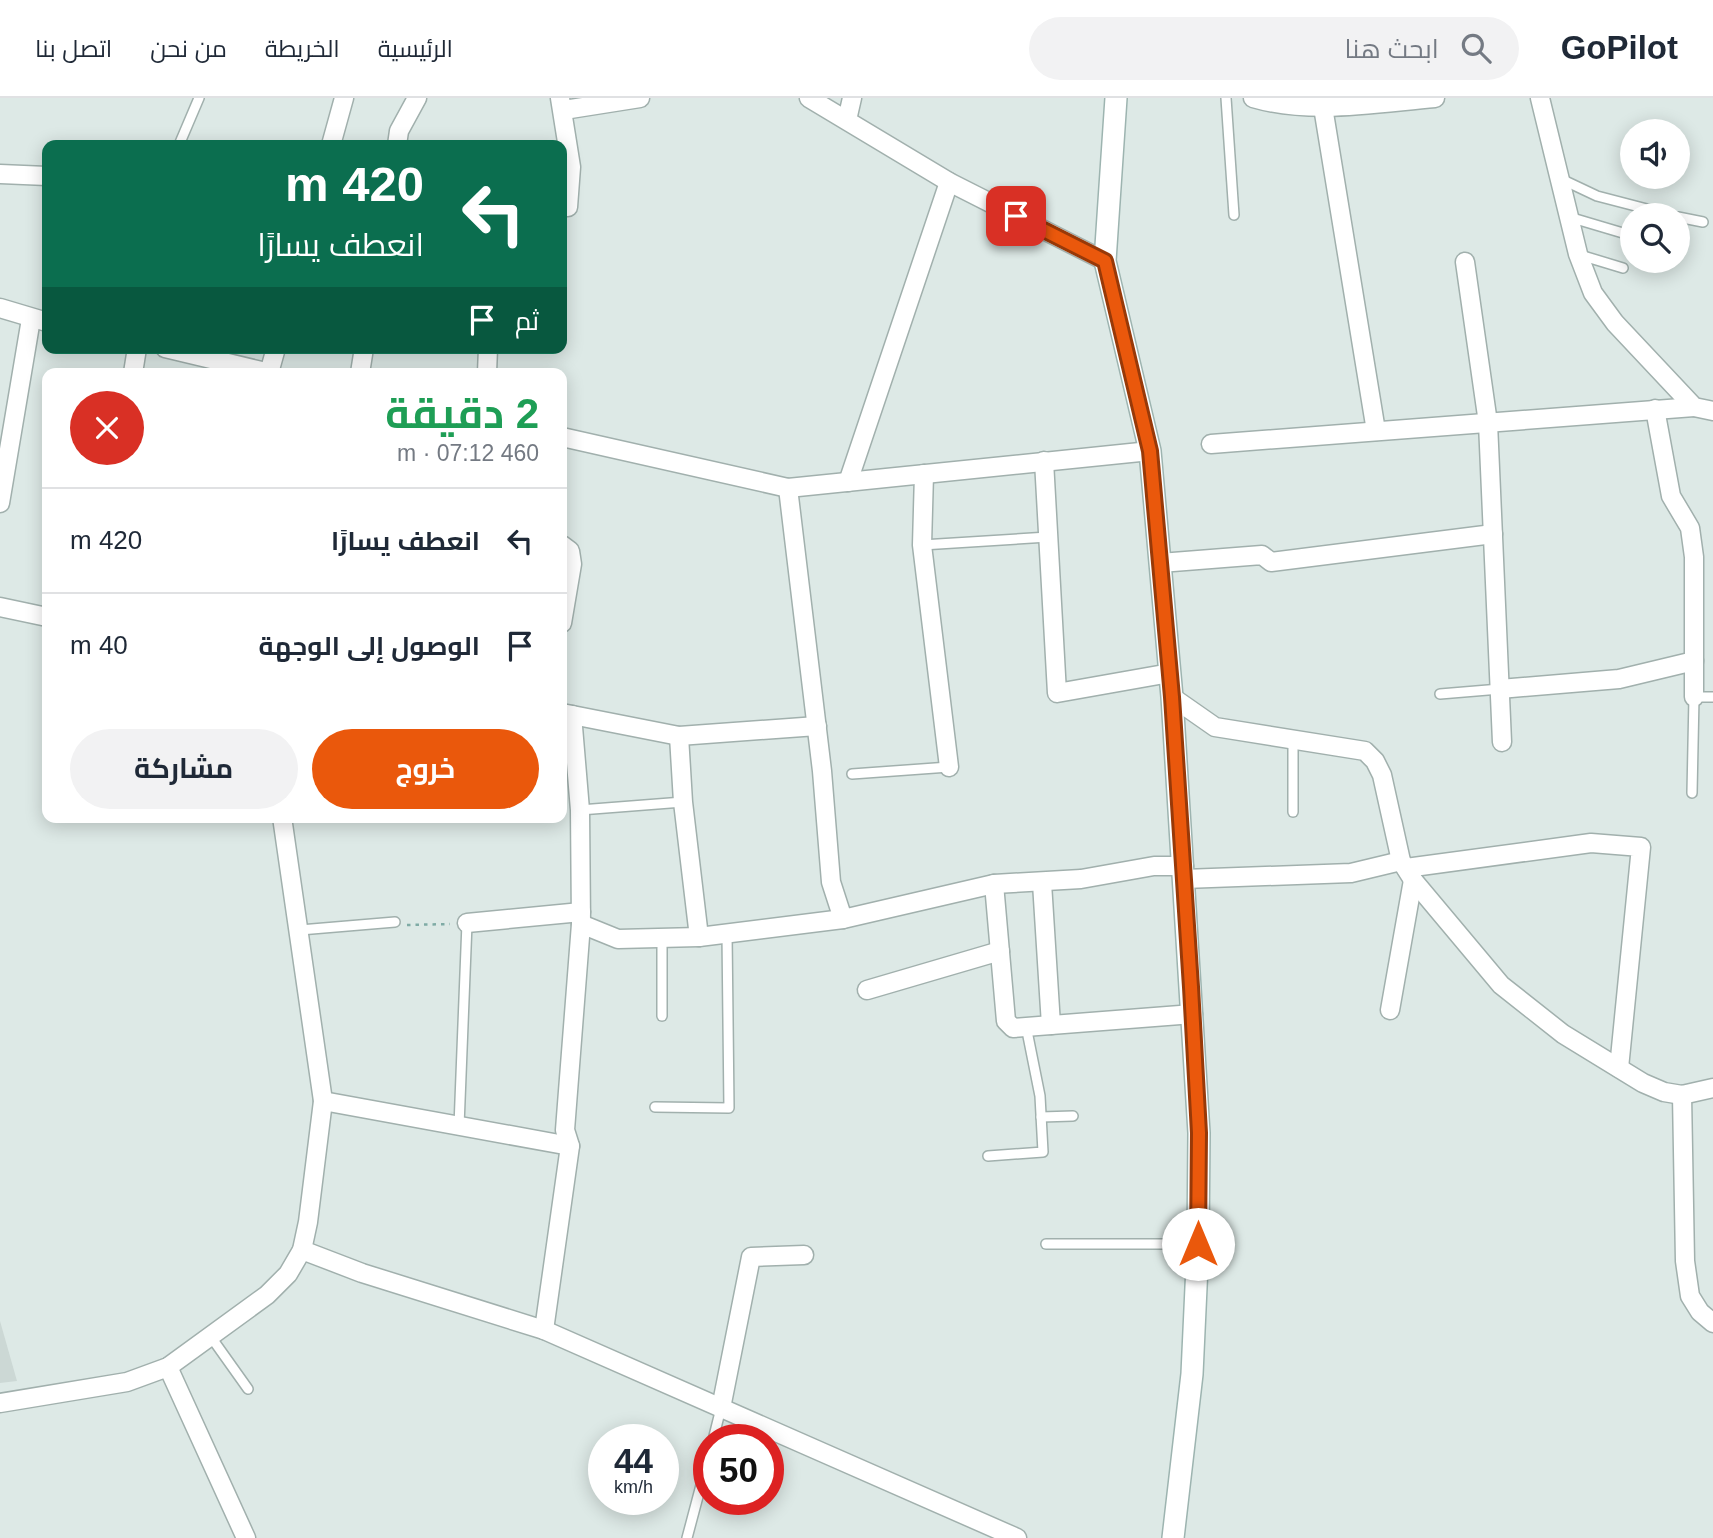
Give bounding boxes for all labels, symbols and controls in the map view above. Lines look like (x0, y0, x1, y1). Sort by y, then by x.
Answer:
search box (1029, 17, 1519, 80)
icon: search (1457, 29, 1495, 67)
text: GoPilot (1561, 29, 1678, 66)
text: ابحث هنا (1345, 34, 1439, 64)
text: اتصل بنا (35, 35, 112, 62)
text: من نحن (150, 35, 227, 62)
text: الخريطة (265, 35, 340, 62)
text: الرئيسية (378, 35, 453, 62)
map controls (1620, 119, 1690, 273)
button: sound (1620, 119, 1690, 189)
text: 420 m (285, 157, 424, 211)
icon: left (448, 168, 539, 259)
pin (986, 186, 1046, 246)
icon: arrive (997, 197, 1035, 235)
button: search (1620, 203, 1690, 273)
text: انعطف يسارًا (257, 227, 424, 263)
icon: arrive (463, 301, 501, 339)
text: ثم (515, 306, 539, 336)
text: 2 دقيقة (385, 390, 539, 437)
button: close (70, 391, 144, 465)
text: 460 m · 07:12 (397, 440, 539, 466)
icon: left (501, 522, 539, 560)
text: 420 m (70, 525, 142, 555)
text: انعطف يسارًا (331, 526, 480, 556)
icon: arrive (501, 627, 539, 665)
text: 40 m (70, 630, 128, 660)
text: الوصول إلى الوجهة (258, 631, 480, 661)
button: مشاركة (70, 729, 298, 809)
button: خروج (312, 729, 539, 809)
position arrow (1161, 1207, 1235, 1281)
speed limit sign: 50 (693, 1424, 784, 1515)
text: 44 (614, 1441, 653, 1480)
text: km/h (614, 1477, 653, 1497)

